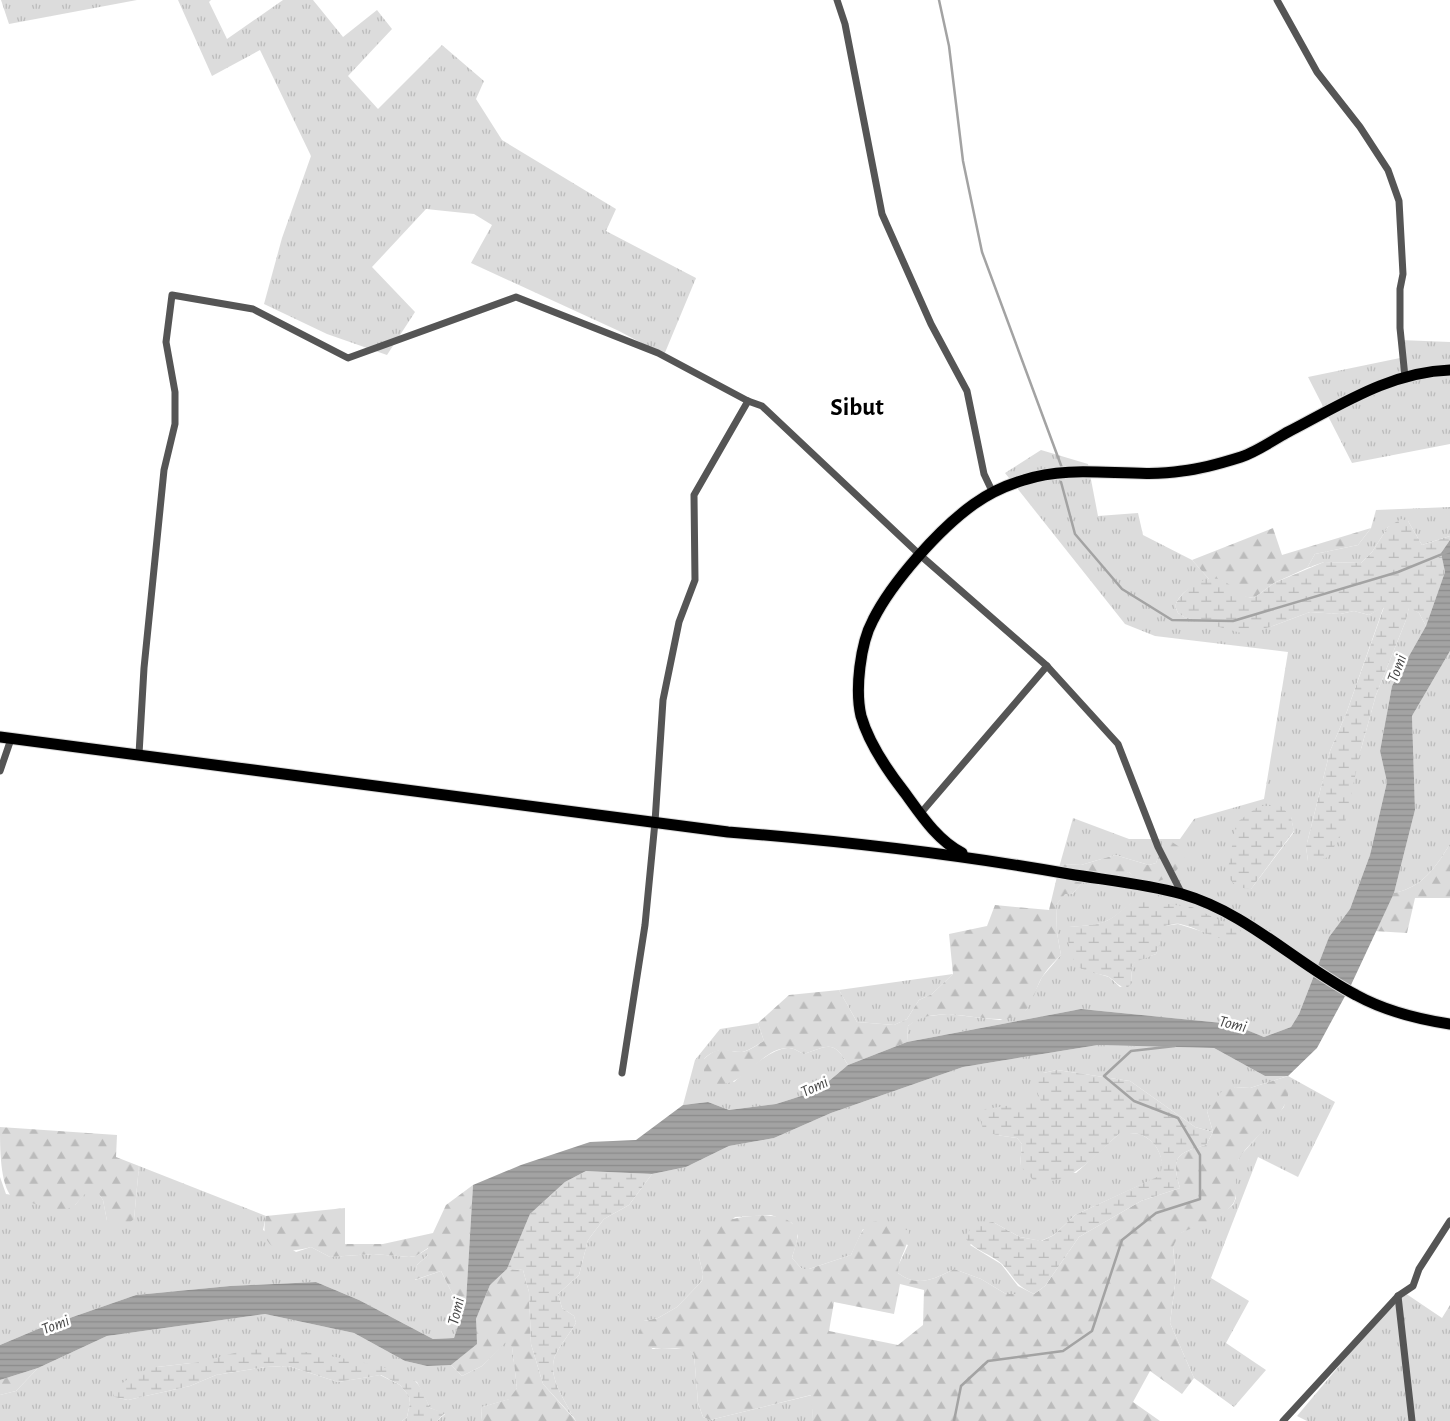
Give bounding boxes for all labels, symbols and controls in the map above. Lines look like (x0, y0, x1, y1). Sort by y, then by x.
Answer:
district label: Sibut (830, 395, 884, 420)
water label: Tomi (1384, 652, 1410, 684)
water label: Tomi (1217, 1013, 1249, 1035)
water label: Tomi (798, 1074, 831, 1100)
water label: Tomi (445, 1295, 467, 1327)
water label: Tomi (39, 1312, 72, 1337)

